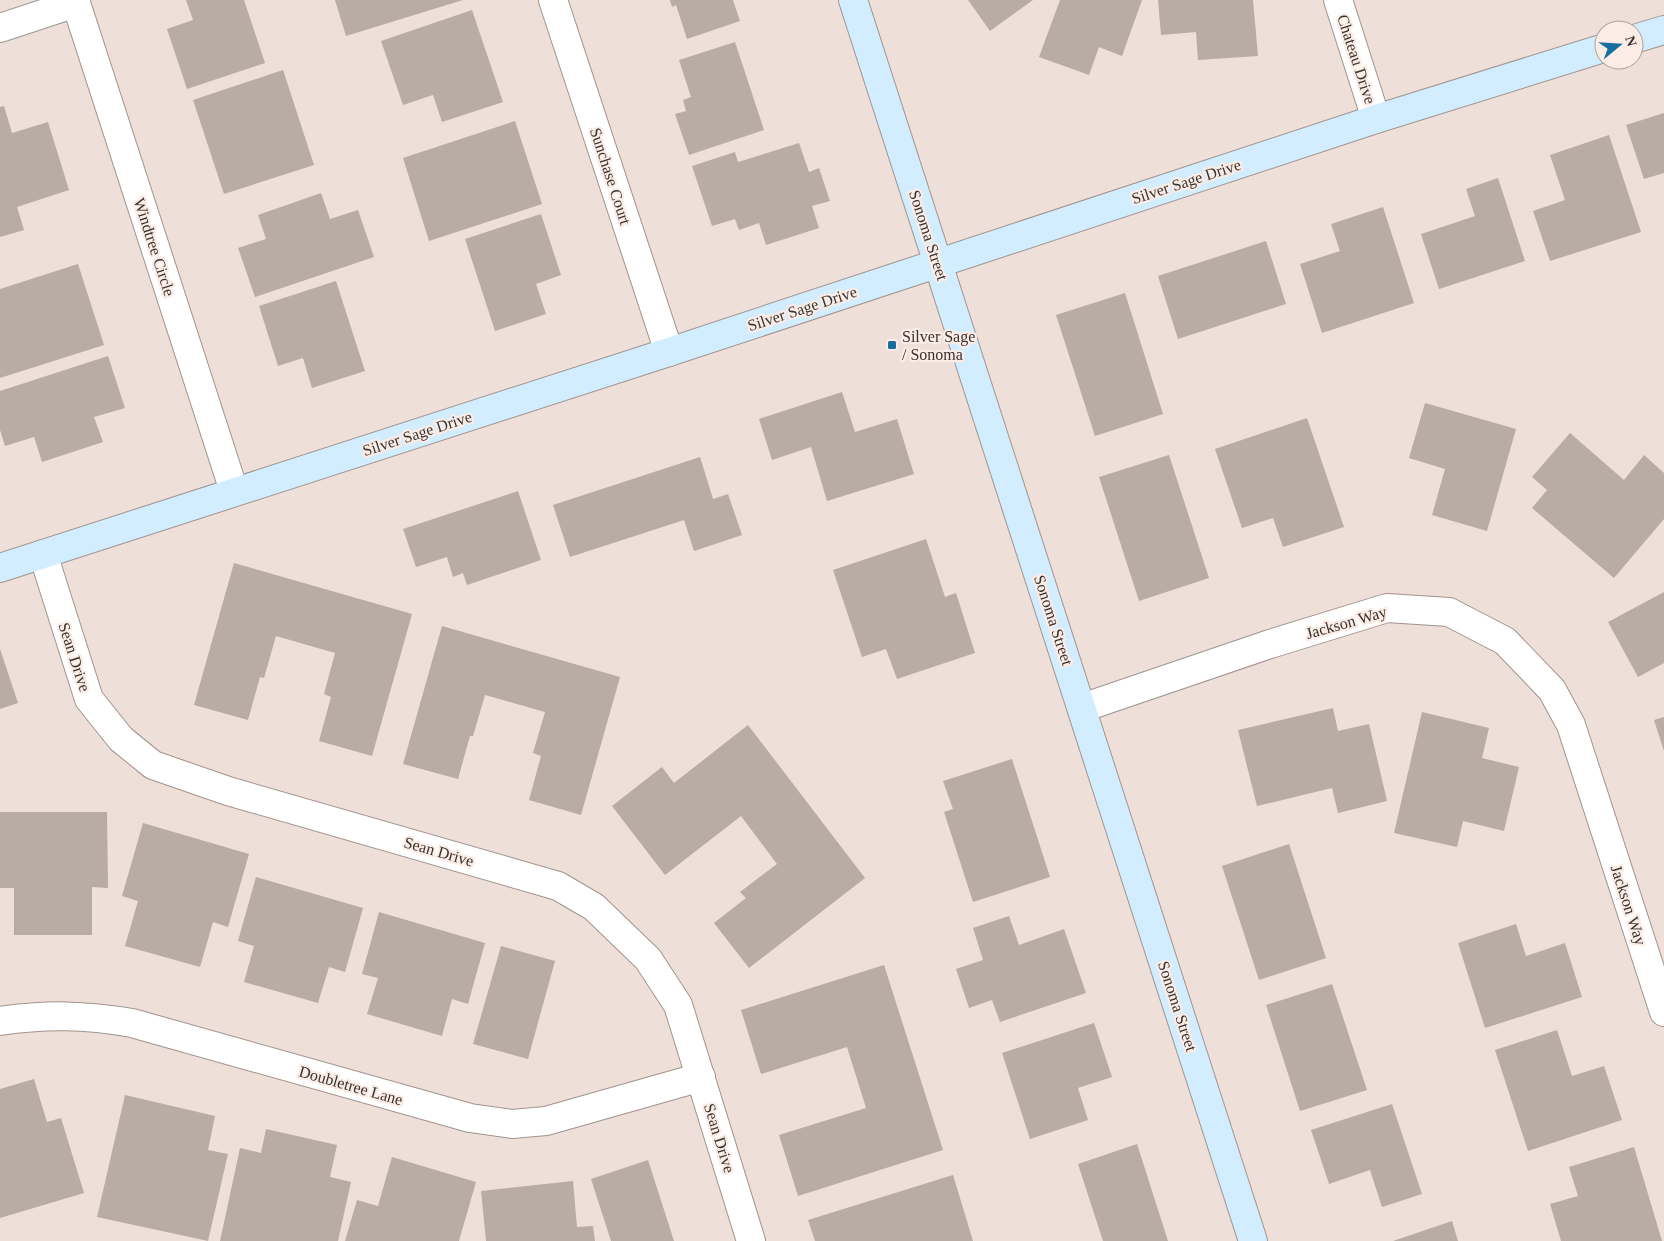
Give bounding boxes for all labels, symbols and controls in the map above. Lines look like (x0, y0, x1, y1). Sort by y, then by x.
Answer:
street label: Chateau Drive (1334, 12, 1379, 106)
north arrow (1594, 20, 1644, 70)
text: N (1622, 34, 1640, 48)
street label: Sunchase Court (587, 126, 634, 227)
street label: Silver Sage Drive (1129, 156, 1243, 208)
street label: Sonoma Street (906, 188, 951, 283)
street label: Windtree Circle (131, 196, 178, 298)
street label: Silver Sage Drive (745, 283, 859, 335)
place label: Silver Sage / Sonoma (902, 328, 975, 363)
marker: Silver Sage / Sonoma (886, 339, 898, 351)
street label: Silver Sage Drive (360, 408, 474, 460)
street label: Sonoma Street (1031, 573, 1076, 668)
street label: Jackson Way (1304, 603, 1389, 643)
street label: Sean Drive (55, 621, 94, 694)
street label: Sean Drive (402, 833, 476, 870)
street label: Jackson Way (1607, 863, 1649, 948)
street label: Sonoma Street (1155, 959, 1200, 1054)
street label: Doubletree Lane (297, 1063, 405, 1108)
street label: Sean Drive (701, 1101, 738, 1175)

